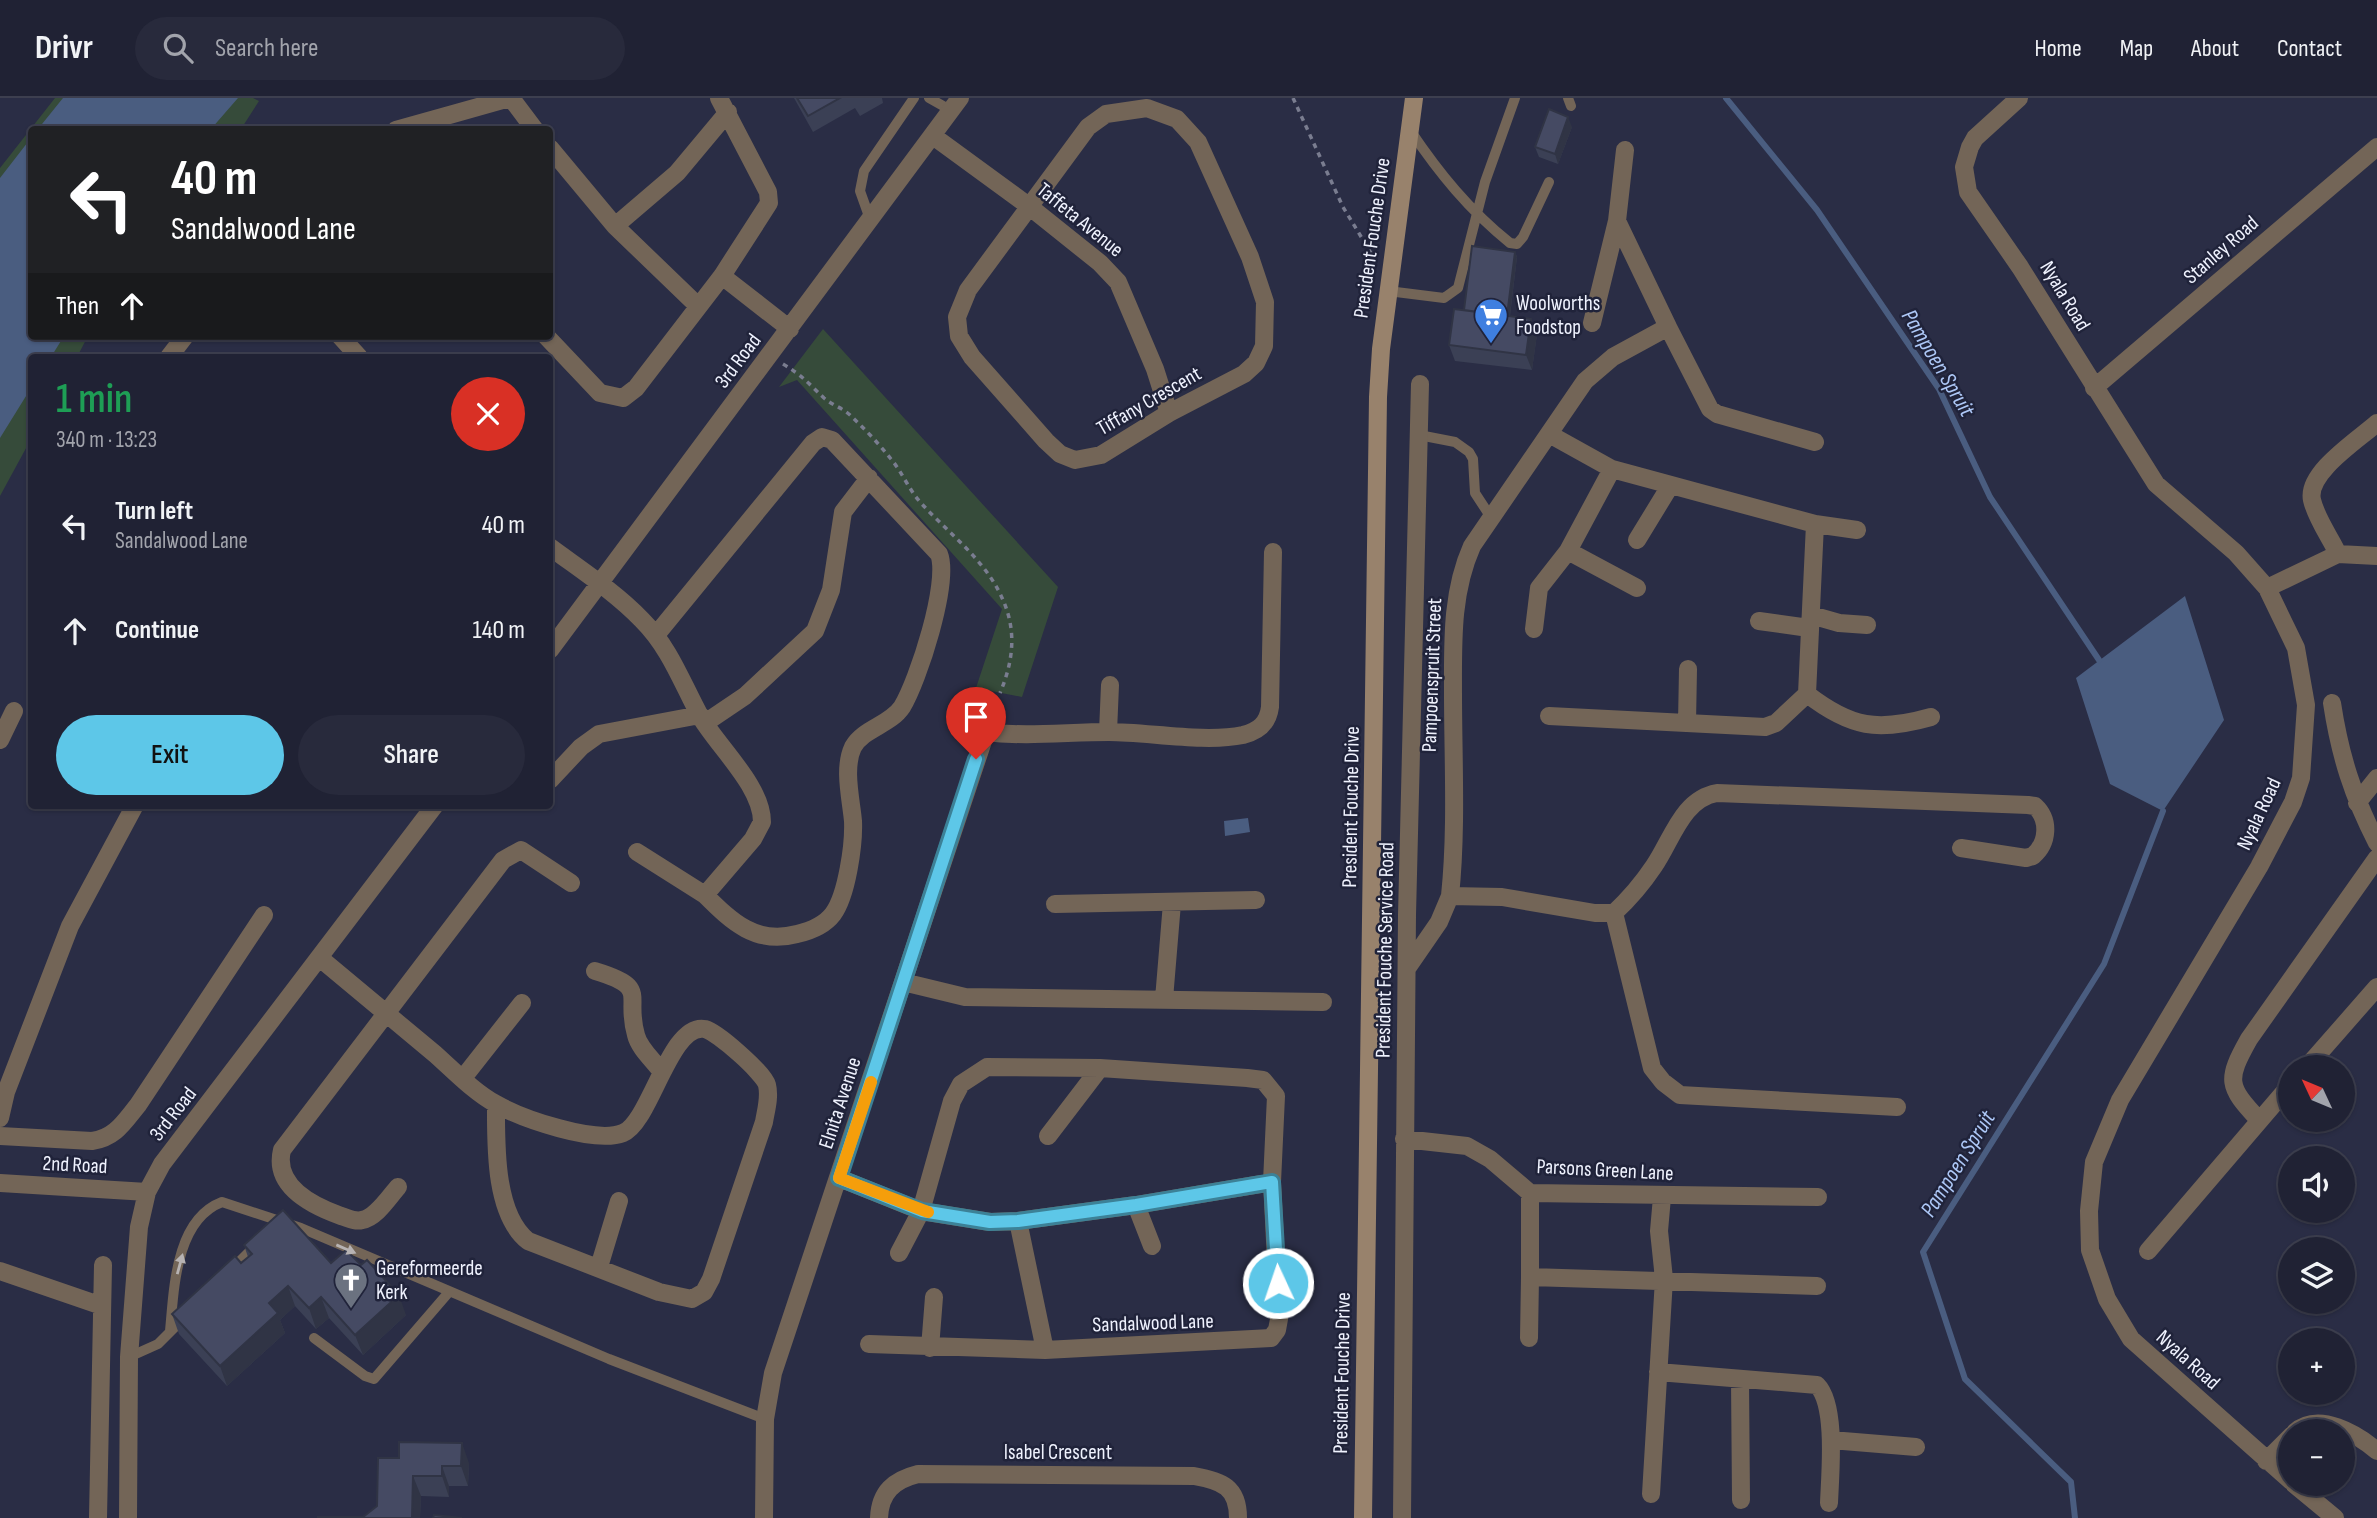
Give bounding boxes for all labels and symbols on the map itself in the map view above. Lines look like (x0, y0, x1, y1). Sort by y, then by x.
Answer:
street label: President Fouche Drive (1348, 156, 1396, 320)
street label: Taffeta Avenue (1032, 177, 1128, 263)
street label: Stanley Road (2178, 211, 2264, 289)
street label: Nyala Road (2034, 257, 2096, 335)
place label: Woolworths Foodstop (1516, 291, 1600, 340)
supermarket icon: Woolworths Foodstop (1472, 296, 1510, 345)
water label: Pampoen Spruit (1895, 304, 1981, 423)
street label: 3rd Road (709, 329, 767, 393)
street label: Tiffany Crescent (1092, 361, 1206, 441)
street label: Pampoenspruit Street (1417, 598, 1447, 752)
pin (946, 687, 1006, 759)
street label: President Fouche Drive (1337, 726, 1365, 888)
street label: Nyala Road (2231, 774, 2287, 854)
street label: President Fouche Service Road (1371, 842, 1399, 1058)
street label: Elnita Avenue (814, 1054, 866, 1152)
north arrow (2278, 1055, 2356, 1132)
street label: 3rd Road (144, 1082, 202, 1146)
water label: Pampoen Spruit (1914, 1105, 2002, 1222)
street label: 2nd Road (42, 1151, 108, 1179)
street label: Parsons Green Lane (1536, 1154, 1674, 1186)
one-way arrow (336, 1244, 357, 1255)
position arrow (1241, 1246, 1315, 1320)
one-way arrow (175, 1253, 186, 1275)
place label: Gereformeerde Kerk (376, 1256, 483, 1305)
church icon: Gereformeerde Kerk (332, 1261, 370, 1310)
street label: President Fouche Drive (1328, 1292, 1356, 1454)
street label: Sandalwood Lane (1092, 1308, 1214, 1338)
street label: Nyala Road (2151, 1325, 2225, 1395)
street label: Isabel Crescent (1004, 1440, 1112, 1465)

